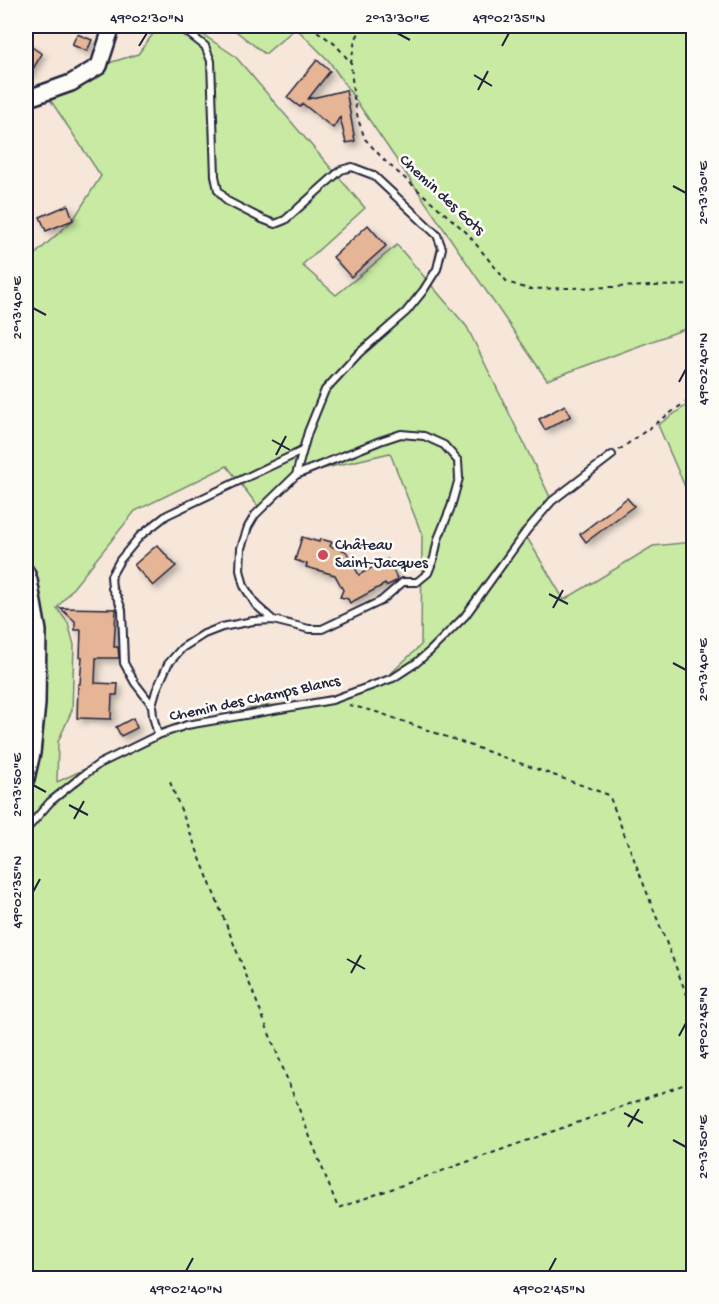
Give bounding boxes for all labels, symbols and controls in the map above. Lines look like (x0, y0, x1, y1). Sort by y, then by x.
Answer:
text: 49°02'30"N (110, 10, 184, 28)
text: 2°13'30"E (365, 10, 429, 28)
text: 49°02'35"N (473, 10, 546, 28)
street label: Chemin des Gots (394, 152, 488, 241)
text: 2°13'30"E (695, 161, 713, 225)
text: 2°13'40"E (9, 276, 27, 339)
text: 49°02'40"N (695, 332, 713, 405)
place label: Château Saint-Jacques (335, 537, 429, 574)
marker: Château Saint-Jacques (316, 548, 330, 562)
text: 2°13'40"E (695, 638, 713, 701)
street label: Chemin des Champs Blancs (168, 672, 343, 727)
text: 2°13'50"E (9, 752, 27, 817)
text: 49°02'35"N (9, 855, 27, 928)
text: 49°02'45"N (695, 987, 713, 1059)
text: 2°13'50"E (695, 1114, 713, 1179)
text: 49°02'40"N (150, 1281, 223, 1299)
text: 49°02'45"N (513, 1281, 585, 1299)

